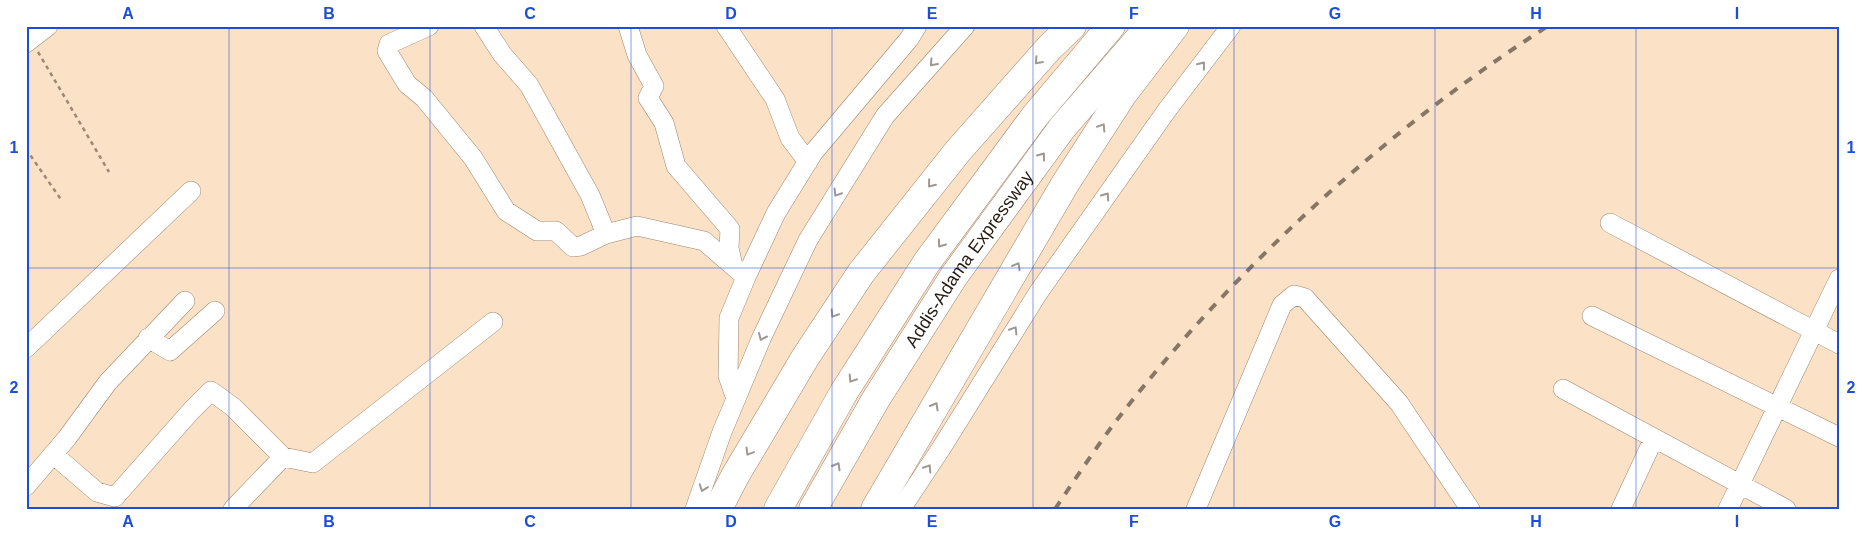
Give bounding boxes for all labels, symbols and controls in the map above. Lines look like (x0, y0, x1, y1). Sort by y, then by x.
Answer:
text: A (122, 5, 134, 22)
text: B (323, 5, 335, 22)
text: C (524, 5, 536, 22)
text: D (725, 5, 737, 22)
text: E (927, 5, 938, 22)
text: F (1129, 5, 1139, 22)
text: G (1329, 5, 1341, 22)
text: H (1530, 5, 1542, 22)
text: I (1735, 5, 1739, 22)
one-way arrow (1034, 56, 1043, 65)
one-way arrow (930, 57, 939, 66)
one-way arrow (1196, 62, 1204, 71)
one-way arrow (1095, 123, 1105, 132)
text: 1 (10, 139, 19, 156)
text: 1 (1847, 139, 1856, 156)
one-way arrow (1036, 152, 1045, 162)
street label: Addis-Adama Expressway (901, 167, 1037, 351)
one-way arrow (929, 178, 937, 187)
one-way arrow (834, 188, 844, 197)
one-way arrow (1100, 192, 1109, 202)
one-way arrow (938, 238, 947, 248)
one-way arrow (1010, 262, 1020, 271)
one-way arrow (831, 308, 840, 318)
one-way arrow (1008, 327, 1018, 336)
one-way arrow (757, 332, 768, 341)
one-way arrow (848, 374, 858, 383)
text: 2 (10, 379, 19, 396)
text: 2 (1847, 379, 1856, 396)
one-way arrow (929, 403, 939, 412)
one-way arrow (746, 447, 756, 456)
one-way arrow (831, 463, 841, 472)
one-way arrow (922, 464, 931, 474)
one-way arrow (698, 484, 708, 492)
text: A (122, 513, 134, 530)
text: B (323, 513, 335, 530)
text: C (524, 513, 536, 530)
text: D (725, 513, 737, 530)
text: E (927, 513, 938, 530)
text: F (1129, 513, 1139, 530)
text: G (1329, 513, 1341, 530)
text: H (1530, 513, 1542, 530)
text: I (1735, 513, 1739, 530)

